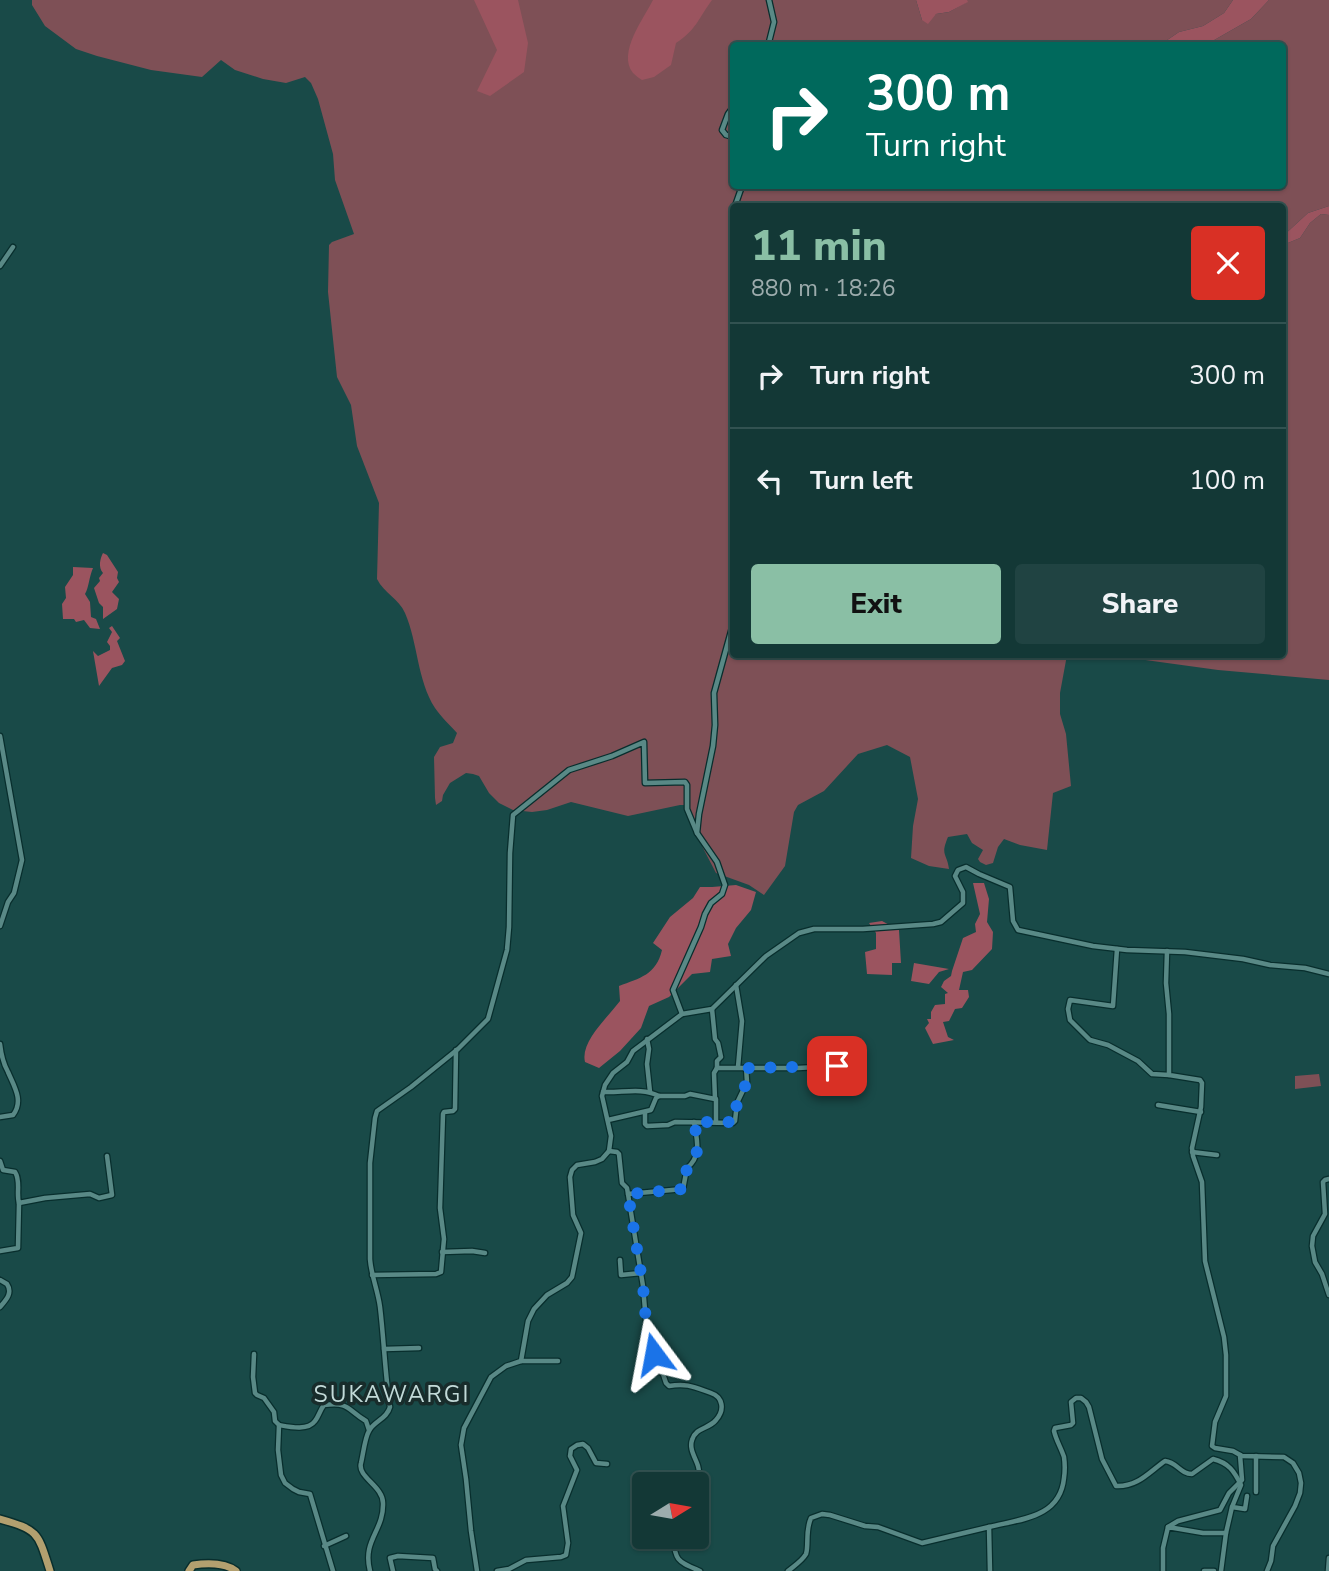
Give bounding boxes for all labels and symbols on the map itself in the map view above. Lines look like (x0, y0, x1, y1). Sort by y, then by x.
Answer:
pin (807, 1036, 867, 1096)
position arrow (617, 1317, 691, 1391)
district label: SUKAWARGI (314, 1379, 470, 1410)
north arrow (632, 1472, 709, 1549)

